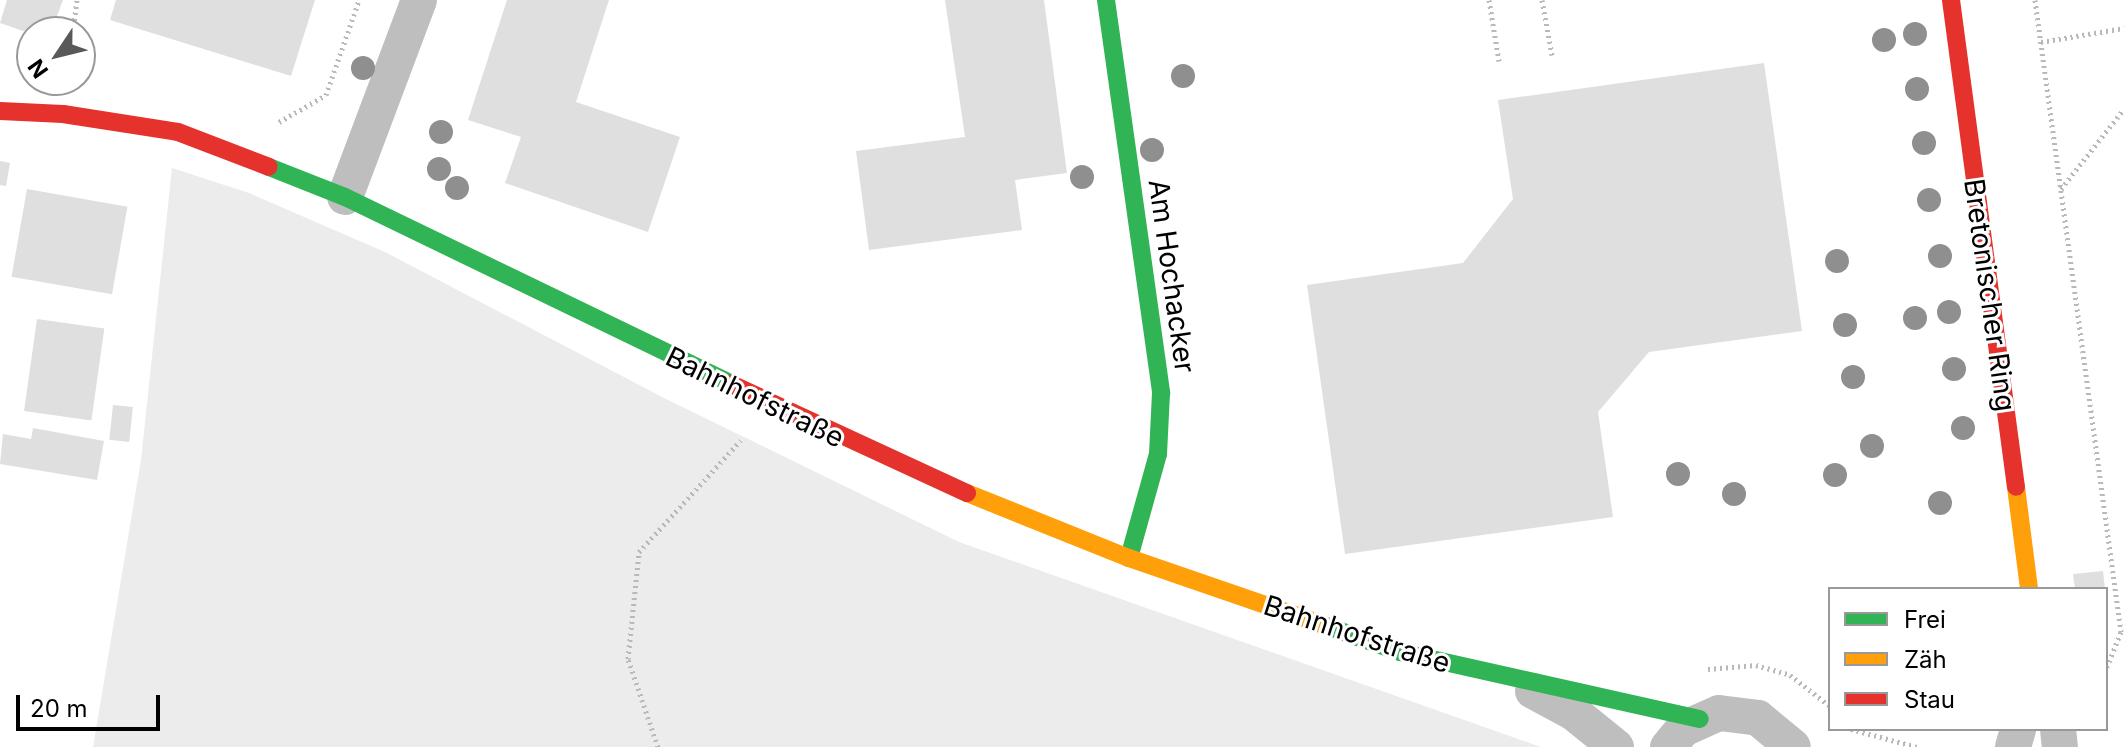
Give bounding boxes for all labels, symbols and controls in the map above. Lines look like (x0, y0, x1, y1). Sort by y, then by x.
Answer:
north arrow (16, 16, 96, 96)
text: N (23, 54, 53, 83)
street label: Am Hochacker (1142, 177, 1202, 375)
street label: Bretonischer Ring (1957, 177, 2023, 413)
street label: Bahnhofstraße (660, 339, 850, 455)
legend (1828, 587, 2108, 731)
street label: Bahnhofstraße (1260, 588, 1454, 680)
text: Frei (1904, 605, 1946, 634)
text: Zäh (1904, 645, 1947, 674)
scale bar (20, 679, 164, 729)
text: Stau (1904, 685, 1955, 714)
text: 20 m (30, 694, 88, 723)

